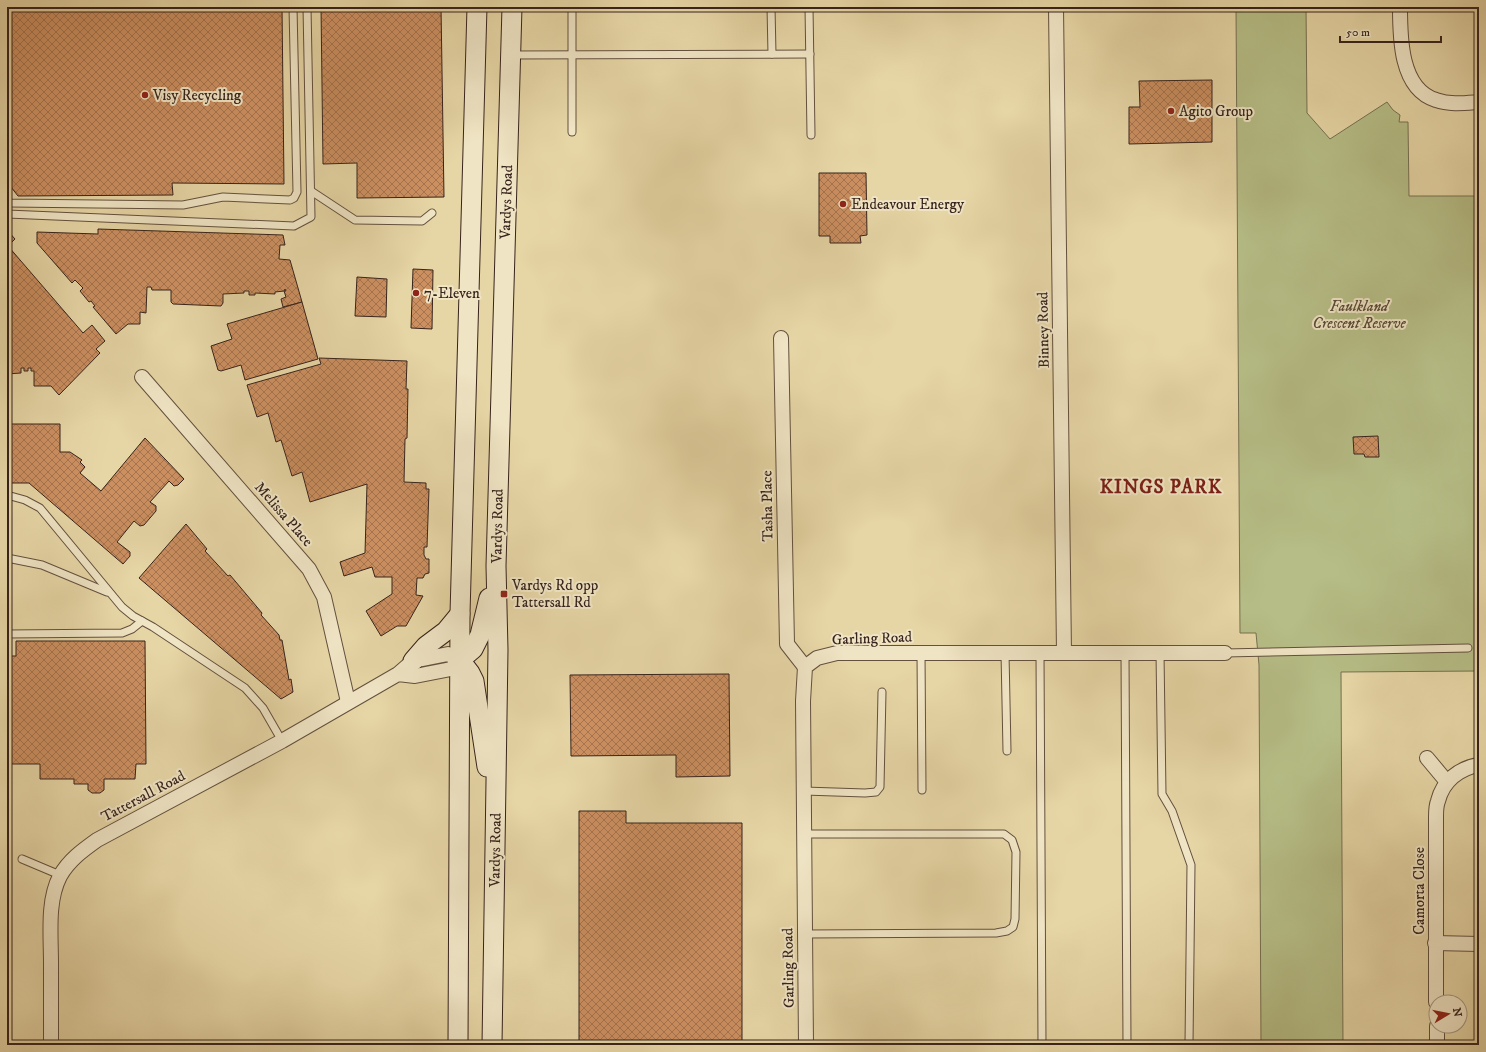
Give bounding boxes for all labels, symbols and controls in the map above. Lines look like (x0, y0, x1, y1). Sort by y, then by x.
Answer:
scale bar (1340, 18, 1441, 44)
text: 50 m (1346, 25, 1370, 40)
place label: Visy Recycling (152, 86, 242, 105)
marker: Visy Recycling (140, 90, 150, 100)
place label: Agito Group (1179, 102, 1254, 121)
marker: Agito Group (1166, 106, 1176, 116)
street label: Vardys Road (496, 164, 517, 240)
place label: Endeavour Energy (851, 195, 965, 214)
marker: Endeavour Energy (838, 199, 848, 209)
place label: 7-Eleven (424, 284, 480, 303)
marker: 7-Eleven (411, 288, 421, 298)
street label: Binney Road (1033, 291, 1054, 368)
park label: Faulkland Crescent Reserve (1312, 297, 1406, 333)
street label: Tasha Place (757, 470, 778, 542)
district label: KINGS PARK (1100, 476, 1222, 499)
street label: Melissa Place (250, 478, 317, 551)
street label: Vardys Road (487, 488, 508, 564)
place label: Vardys Rd opp Tattersall Rd (511, 576, 599, 612)
marker: Vardys Rd opp Tattersall Rd (499, 589, 509, 599)
street label: Garling Road (832, 628, 913, 649)
street label: Tattersall Road (98, 766, 189, 827)
street label: Vardys Road (485, 812, 506, 888)
street label: Camorta Close (1410, 847, 1429, 935)
street label: Garling Road (778, 927, 799, 1008)
north arrow (1428, 994, 1468, 1034)
text: N (1449, 1007, 1465, 1018)

